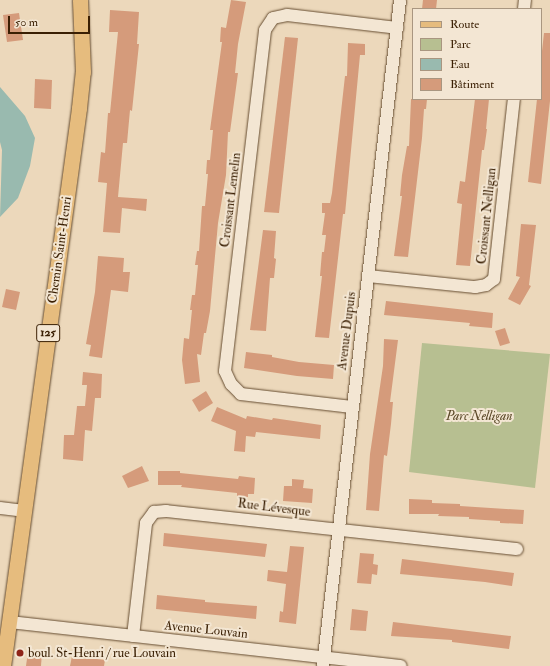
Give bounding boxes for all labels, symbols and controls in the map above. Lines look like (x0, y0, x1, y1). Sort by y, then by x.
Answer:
scale bar (10, 8, 92, 34)
legend (412, 8, 542, 100)
text: 50 m (15, 15, 38, 30)
text: Route (450, 17, 479, 32)
text: Parc (450, 37, 471, 52)
text: Eau (450, 57, 470, 72)
text: Bâtiment (450, 77, 494, 92)
street label: Croissant Lemelin (217, 152, 245, 248)
street label: Croissant Nelligan (474, 167, 500, 265)
street label: Chemin Saint-Henri (45, 195, 75, 305)
street label: Avenue Dupuis (334, 291, 360, 371)
road number: 125 (36, 323, 60, 343)
park label: Parc Nelligan (446, 408, 512, 424)
street label: Rue Lévesque (237, 496, 311, 520)
street label: Avenue Louvain (163, 618, 249, 642)
place label: boul. St-Henri / rue Louvain (28, 645, 176, 661)
marker: boul. St-Henri / rue Louvain (15, 648, 25, 658)

